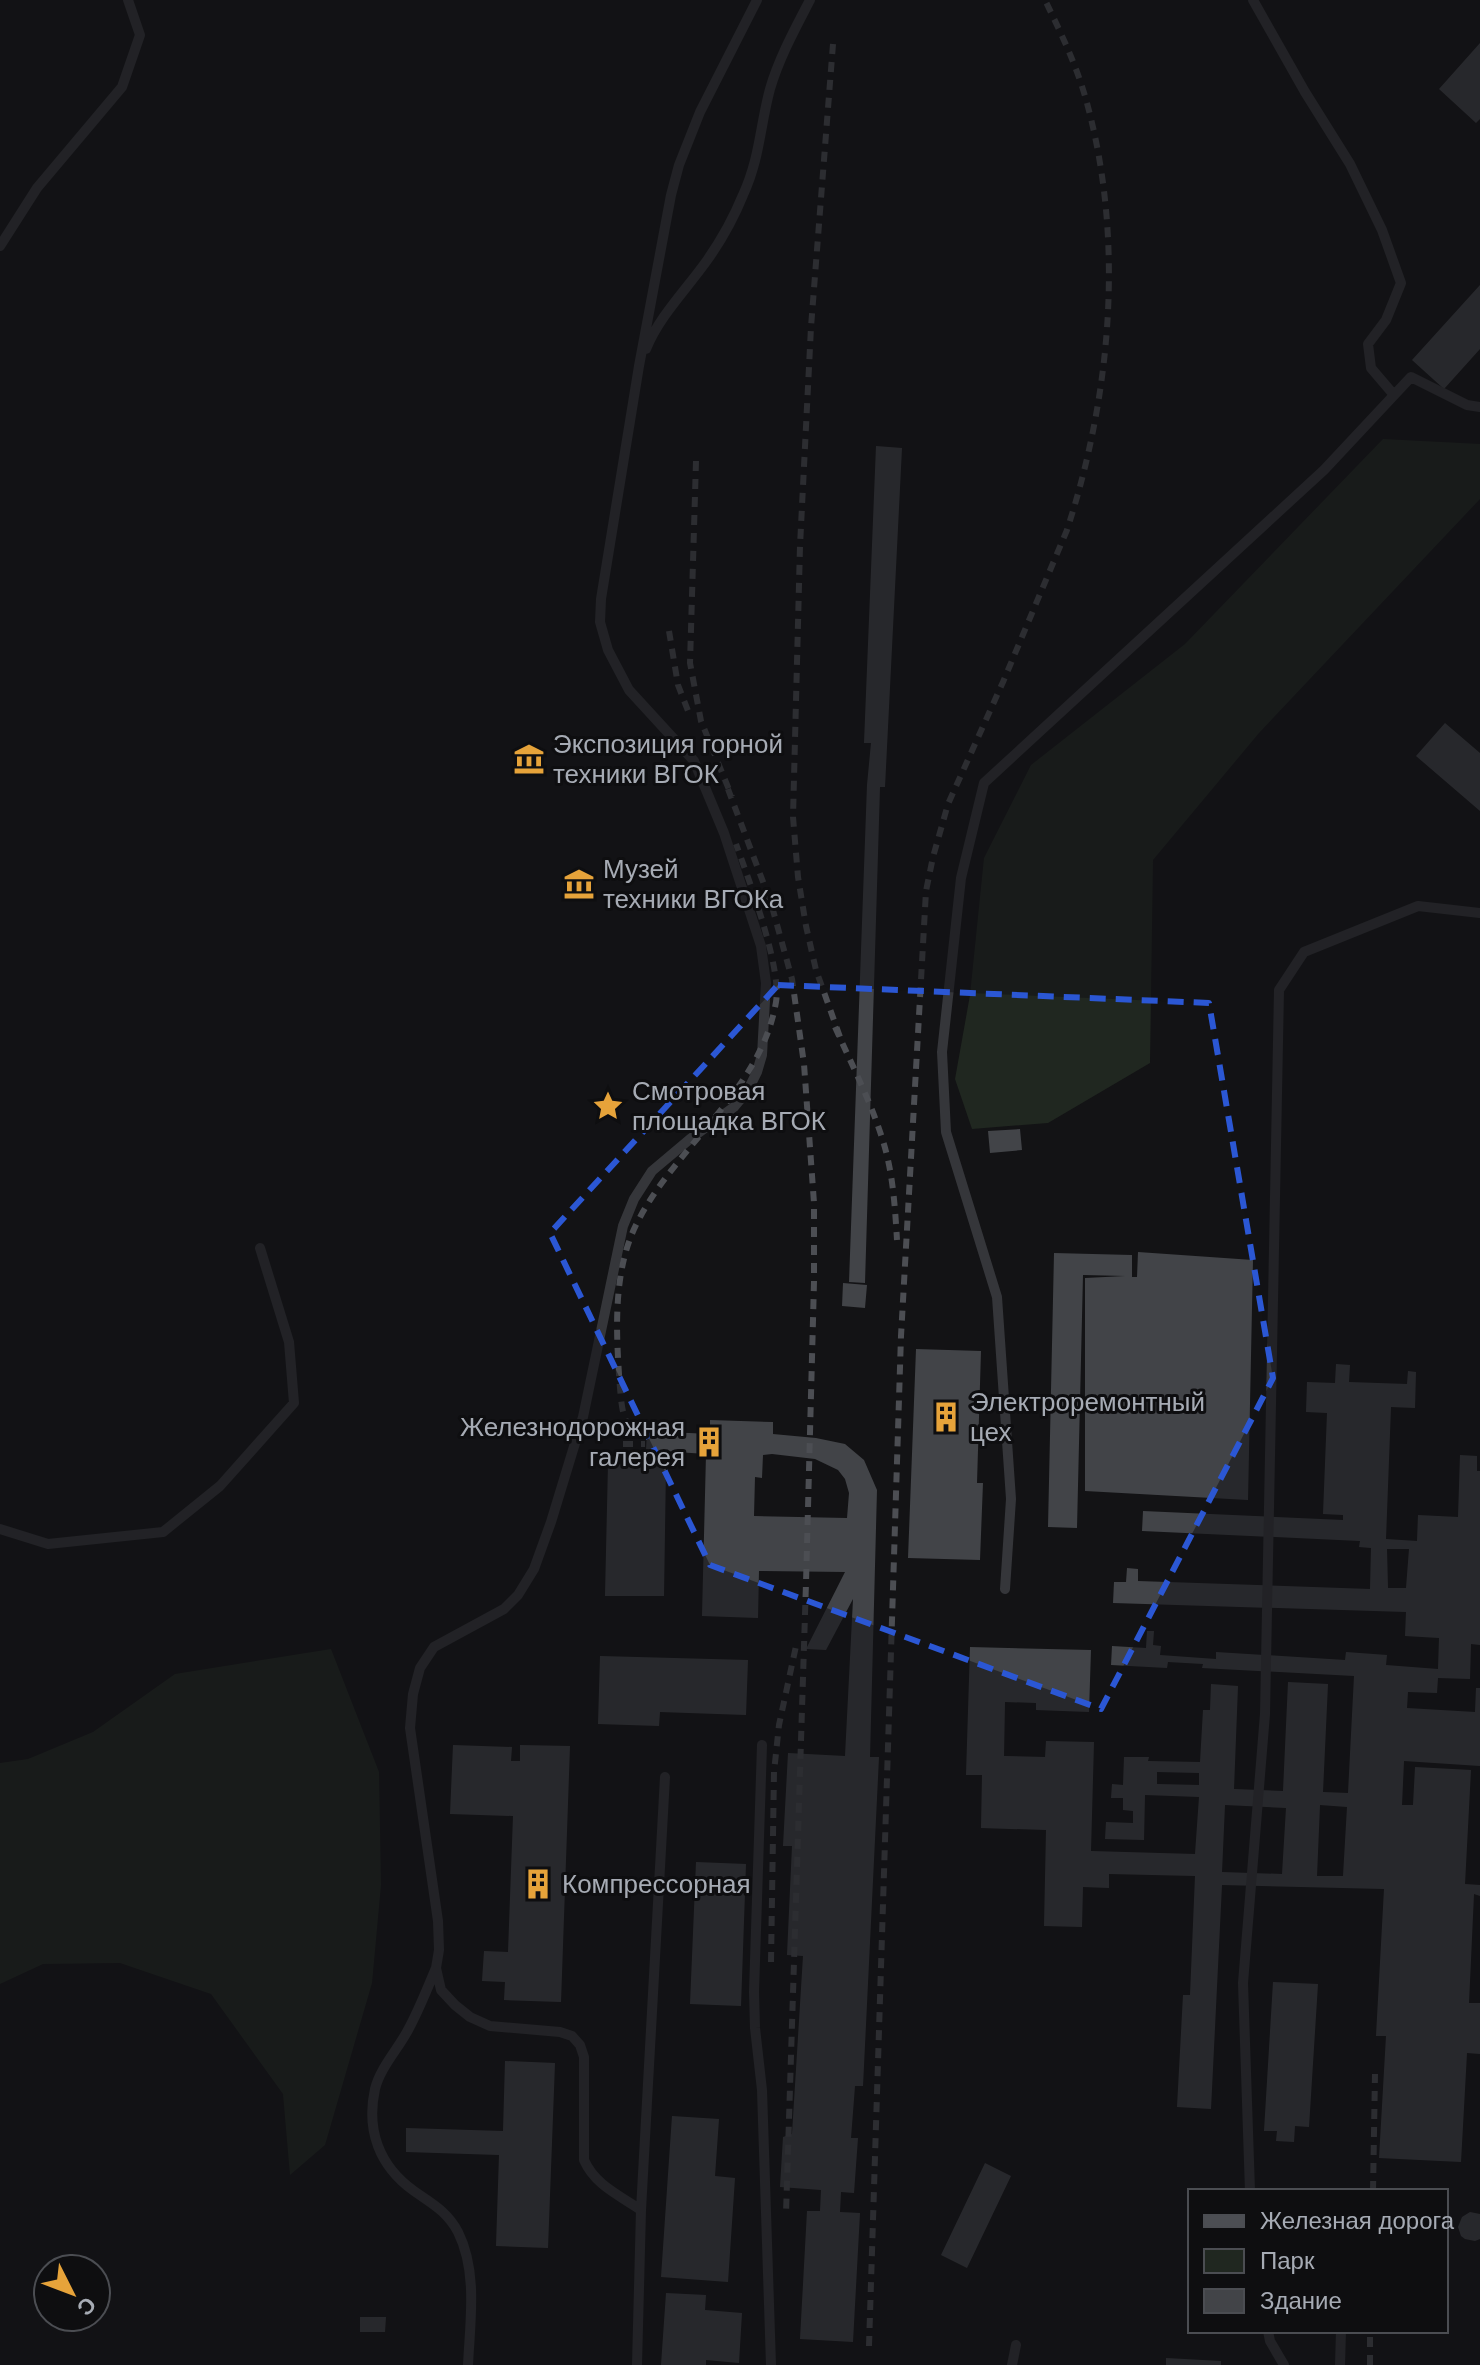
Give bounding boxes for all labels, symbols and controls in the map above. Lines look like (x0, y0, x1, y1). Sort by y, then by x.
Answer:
place label: Экспозиция горной техники ВГОК (553, 729, 783, 789)
museum icon: Экспозиция горной техники ВГОК (512, 742, 546, 776)
place label: Музей техники ВГОКа (603, 854, 784, 914)
museum icon: Музей техники ВГОКа (562, 867, 596, 901)
place label: Смотровая площадка ВГОК (632, 1076, 826, 1136)
place icon: Смотровая площадка ВГОК (591, 1089, 625, 1123)
place label: Электроремонтный цех (970, 1387, 1205, 1447)
building icon: Электроремонтный цех (929, 1400, 963, 1434)
place label: Железнодорожная галерея (460, 1412, 685, 1472)
building icon: Железнодорожная галерея (692, 1425, 726, 1459)
building icon: Компрессорная (521, 1867, 555, 1901)
place label: Компрессорная (562, 1869, 751, 1899)
legend (1188, 2189, 1448, 2333)
text: Железная дорога (1260, 2207, 1455, 2234)
text: Парк (1260, 2247, 1315, 2274)
north arrow (32, 2253, 112, 2333)
text: Здание (1260, 2287, 1342, 2314)
text: С (72, 2292, 101, 2320)

